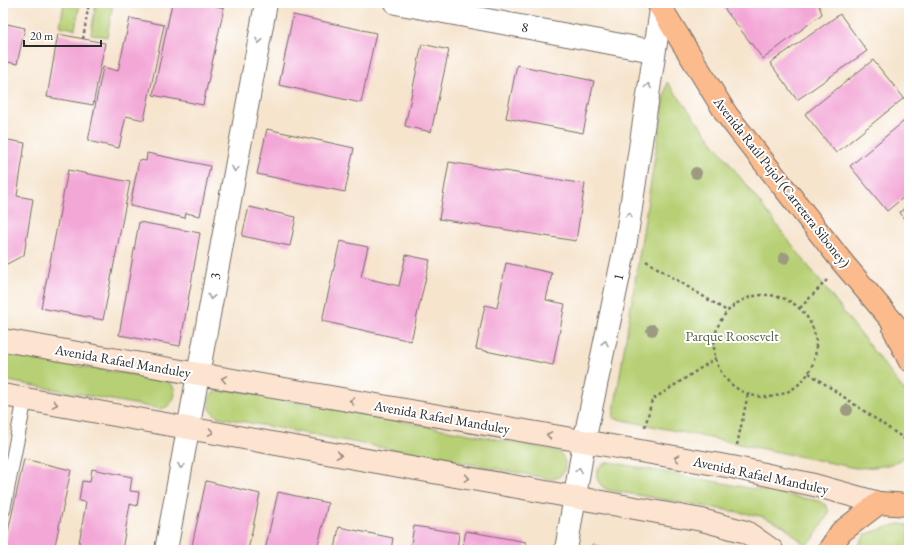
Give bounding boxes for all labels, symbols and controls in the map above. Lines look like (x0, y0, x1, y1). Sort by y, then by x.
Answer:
street label: 8 (520, 18, 530, 37)
scale bar (24, 22, 101, 48)
text: 20 m (30, 28, 54, 44)
one-way arrow (255, 38, 264, 44)
one-way arrow (643, 83, 652, 89)
street label: Avenida Raúl Pujol (Carretera Siboney) (709, 92, 854, 271)
one-way arrow (231, 166, 240, 172)
one-way arrow (624, 212, 633, 218)
street label: 3 (206, 271, 225, 281)
street label: 1 (608, 272, 628, 282)
one-way arrow (208, 294, 216, 300)
park label: Parque Roosevelt (685, 327, 779, 345)
one-way arrow (600, 339, 608, 346)
street label: Avenida Rafael Manduley (53, 340, 193, 382)
one-way arrow (221, 375, 227, 383)
street label: Avenida Rafael Manduley (372, 396, 512, 438)
one-way arrow (349, 397, 355, 406)
one-way arrow (52, 399, 58, 408)
one-way arrow (208, 427, 214, 436)
one-way arrow (546, 432, 552, 440)
one-way arrow (335, 450, 342, 459)
street label: Avenida Rafael Manduley (691, 452, 831, 498)
one-way arrow (674, 454, 680, 462)
one-way arrow (177, 463, 186, 469)
one-way arrow (574, 467, 583, 473)
one-way arrow (463, 473, 470, 482)

